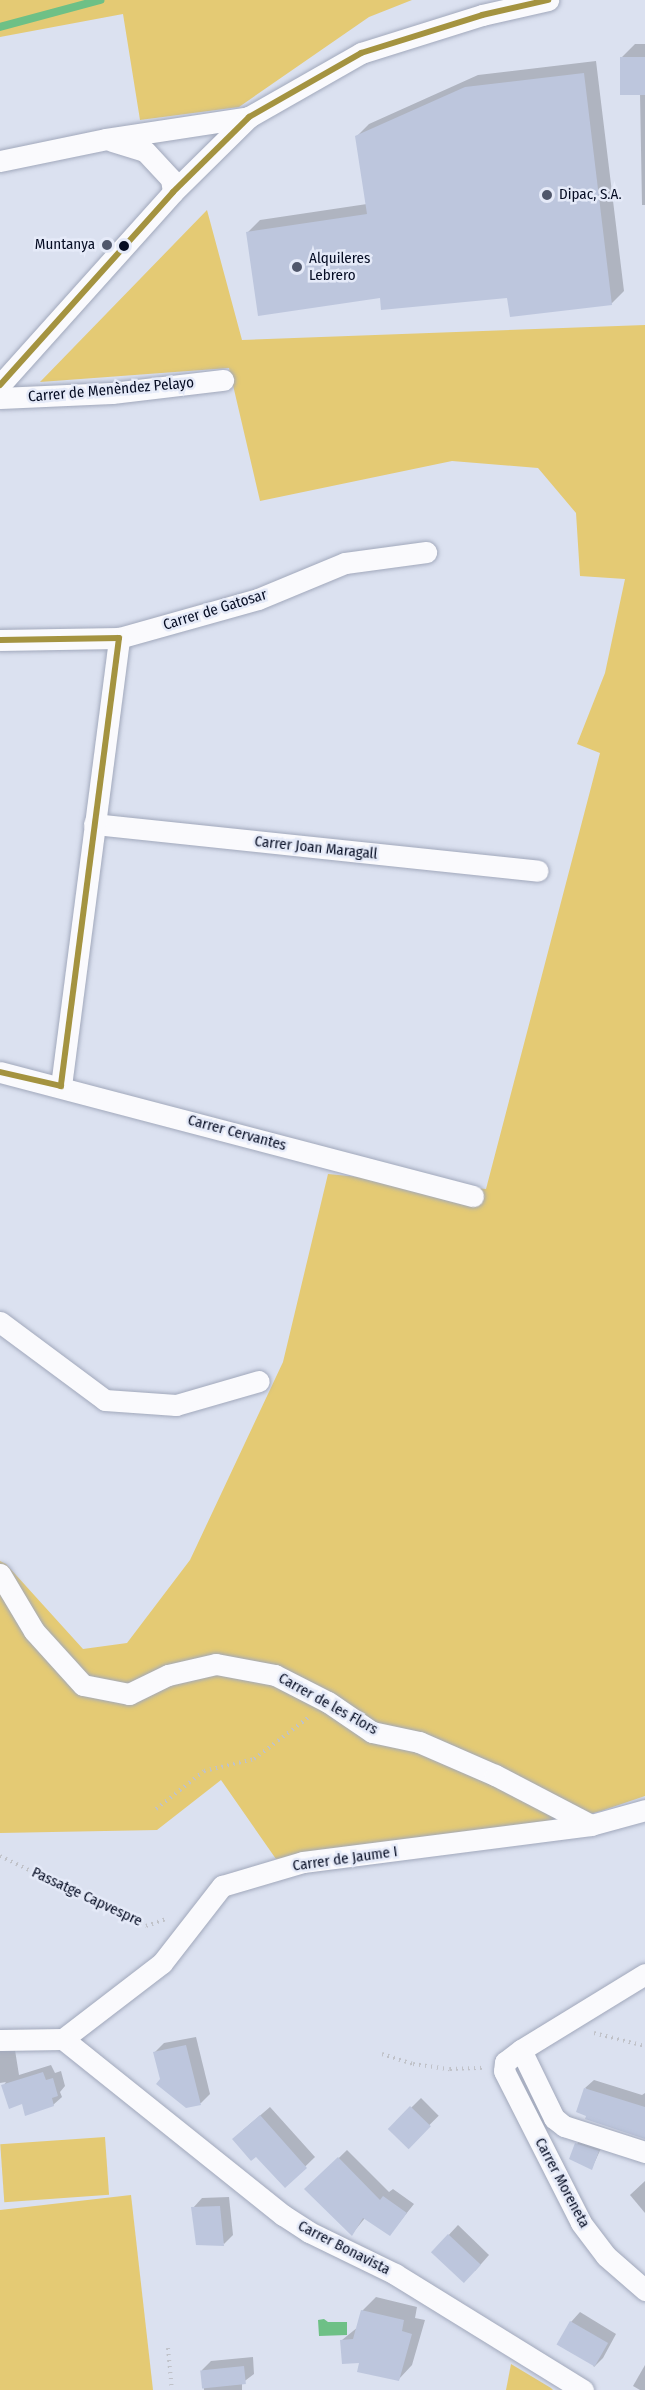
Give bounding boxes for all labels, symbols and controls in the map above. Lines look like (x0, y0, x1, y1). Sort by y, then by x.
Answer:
place label: Dipac, S.A. (559, 186, 622, 204)
marker: Dipac, S.A. (540, 188, 554, 202)
place label: Muntanya (35, 236, 95, 254)
marker: Muntanya (100, 238, 114, 252)
unlabelled marker (118, 240, 130, 252)
place label: Alquileres Lebrero (309, 249, 370, 284)
marker: Alquileres Lebrero (290, 260, 304, 274)
street label: Carrer de Menèndez Pelayo (27, 374, 195, 406)
street label: Carrer de Gatosar (161, 586, 269, 634)
street label: Carrer Joan Maragall (254, 833, 378, 863)
street label: Carrer Cervantes (186, 1111, 288, 1155)
street label: Carrer de les Flors (275, 1669, 381, 1739)
street label: Carrer de Jaume I (291, 1843, 399, 1875)
street label: Passatge Capvespre (29, 1863, 145, 1931)
street label: Carrer Moreneta (531, 2135, 593, 2231)
street label: Carrer Bonavista (295, 2217, 393, 2279)

